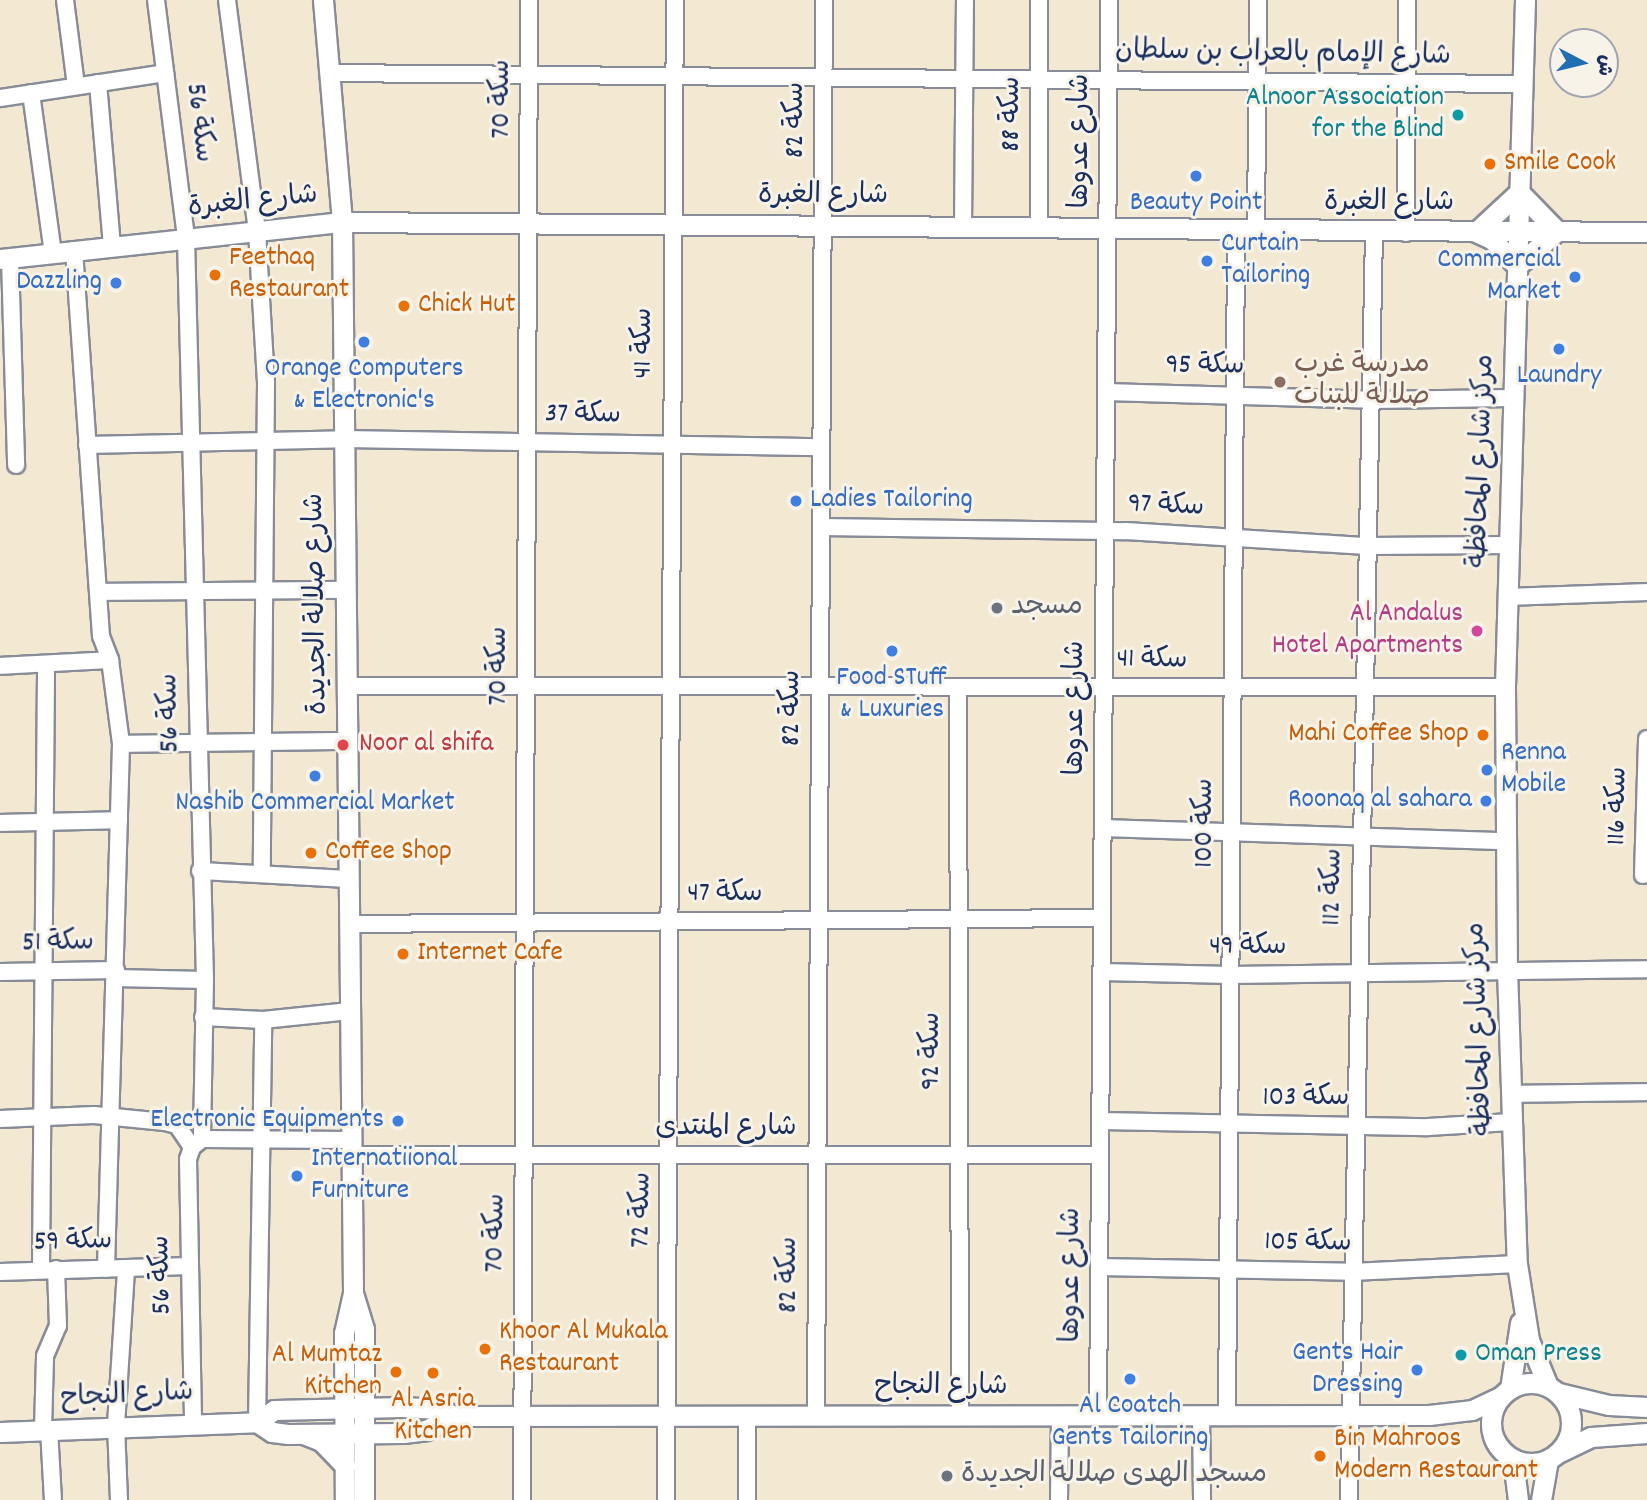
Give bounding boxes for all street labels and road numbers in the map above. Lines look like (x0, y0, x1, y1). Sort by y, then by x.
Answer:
street label: شارع الإمام بالعراب بن سلطان (1115, 35, 1451, 75)
street label: سكة 70 (486, 59, 520, 139)
street label: شارع عدوها (1065, 73, 1099, 209)
street label: سكة 88 (996, 76, 1030, 152)
street label: سكة 56 (176, 81, 220, 165)
street label: سكة 82 (780, 82, 814, 158)
street label: شارع الغبرة (187, 179, 319, 227)
street label: شارع الغبرة (758, 180, 888, 214)
street label: شارع الغبرة (1324, 187, 1454, 221)
street label: سكة 41 (628, 308, 662, 378)
street label: سكة 95 (1165, 350, 1245, 384)
street label: مركز شارع المحافظة (1462, 354, 1504, 568)
street label: سكة 37 (545, 399, 621, 433)
street label: سكة 97 (1127, 488, 1205, 526)
street label: شارع صلالة الجديدة (299, 493, 337, 715)
street label: سكة 70 (483, 626, 517, 706)
street label: شارع عدوها (1060, 640, 1094, 776)
street label: سكة 41 (1116, 644, 1188, 678)
street label: سكة 82 (776, 670, 810, 746)
street label: سكة 56 (154, 673, 188, 753)
street label: سكة 116 (1602, 766, 1636, 846)
street label: سكة 100 (1189, 778, 1223, 868)
street label: سكة 112 (1317, 848, 1351, 926)
street label: سكة 47 (687, 878, 763, 912)
street label: مركز شارع المحافظة (1460, 922, 1502, 1136)
street label: سكة 51 (22, 927, 94, 961)
street label: سكة 49 (1209, 931, 1287, 965)
street label: سكة 92 (916, 1012, 950, 1090)
street label: سكة 103 (1263, 1082, 1349, 1116)
street label: شارع المنتدى (655, 1112, 797, 1146)
street label: سكة 72 (626, 1172, 660, 1248)
street label: سكة 70 (480, 1193, 514, 1273)
street label: شارع عدوها (1056, 1207, 1090, 1343)
street label: سكة 59 (33, 1226, 113, 1260)
street label: سكة 105 (1264, 1226, 1352, 1262)
street label: سكة 56 (146, 1235, 180, 1315)
street label: سكة 82 (773, 1237, 807, 1313)
street label: شارع النجاح (874, 1371, 1008, 1405)
street label: شارع النجاح (60, 1377, 194, 1417)

